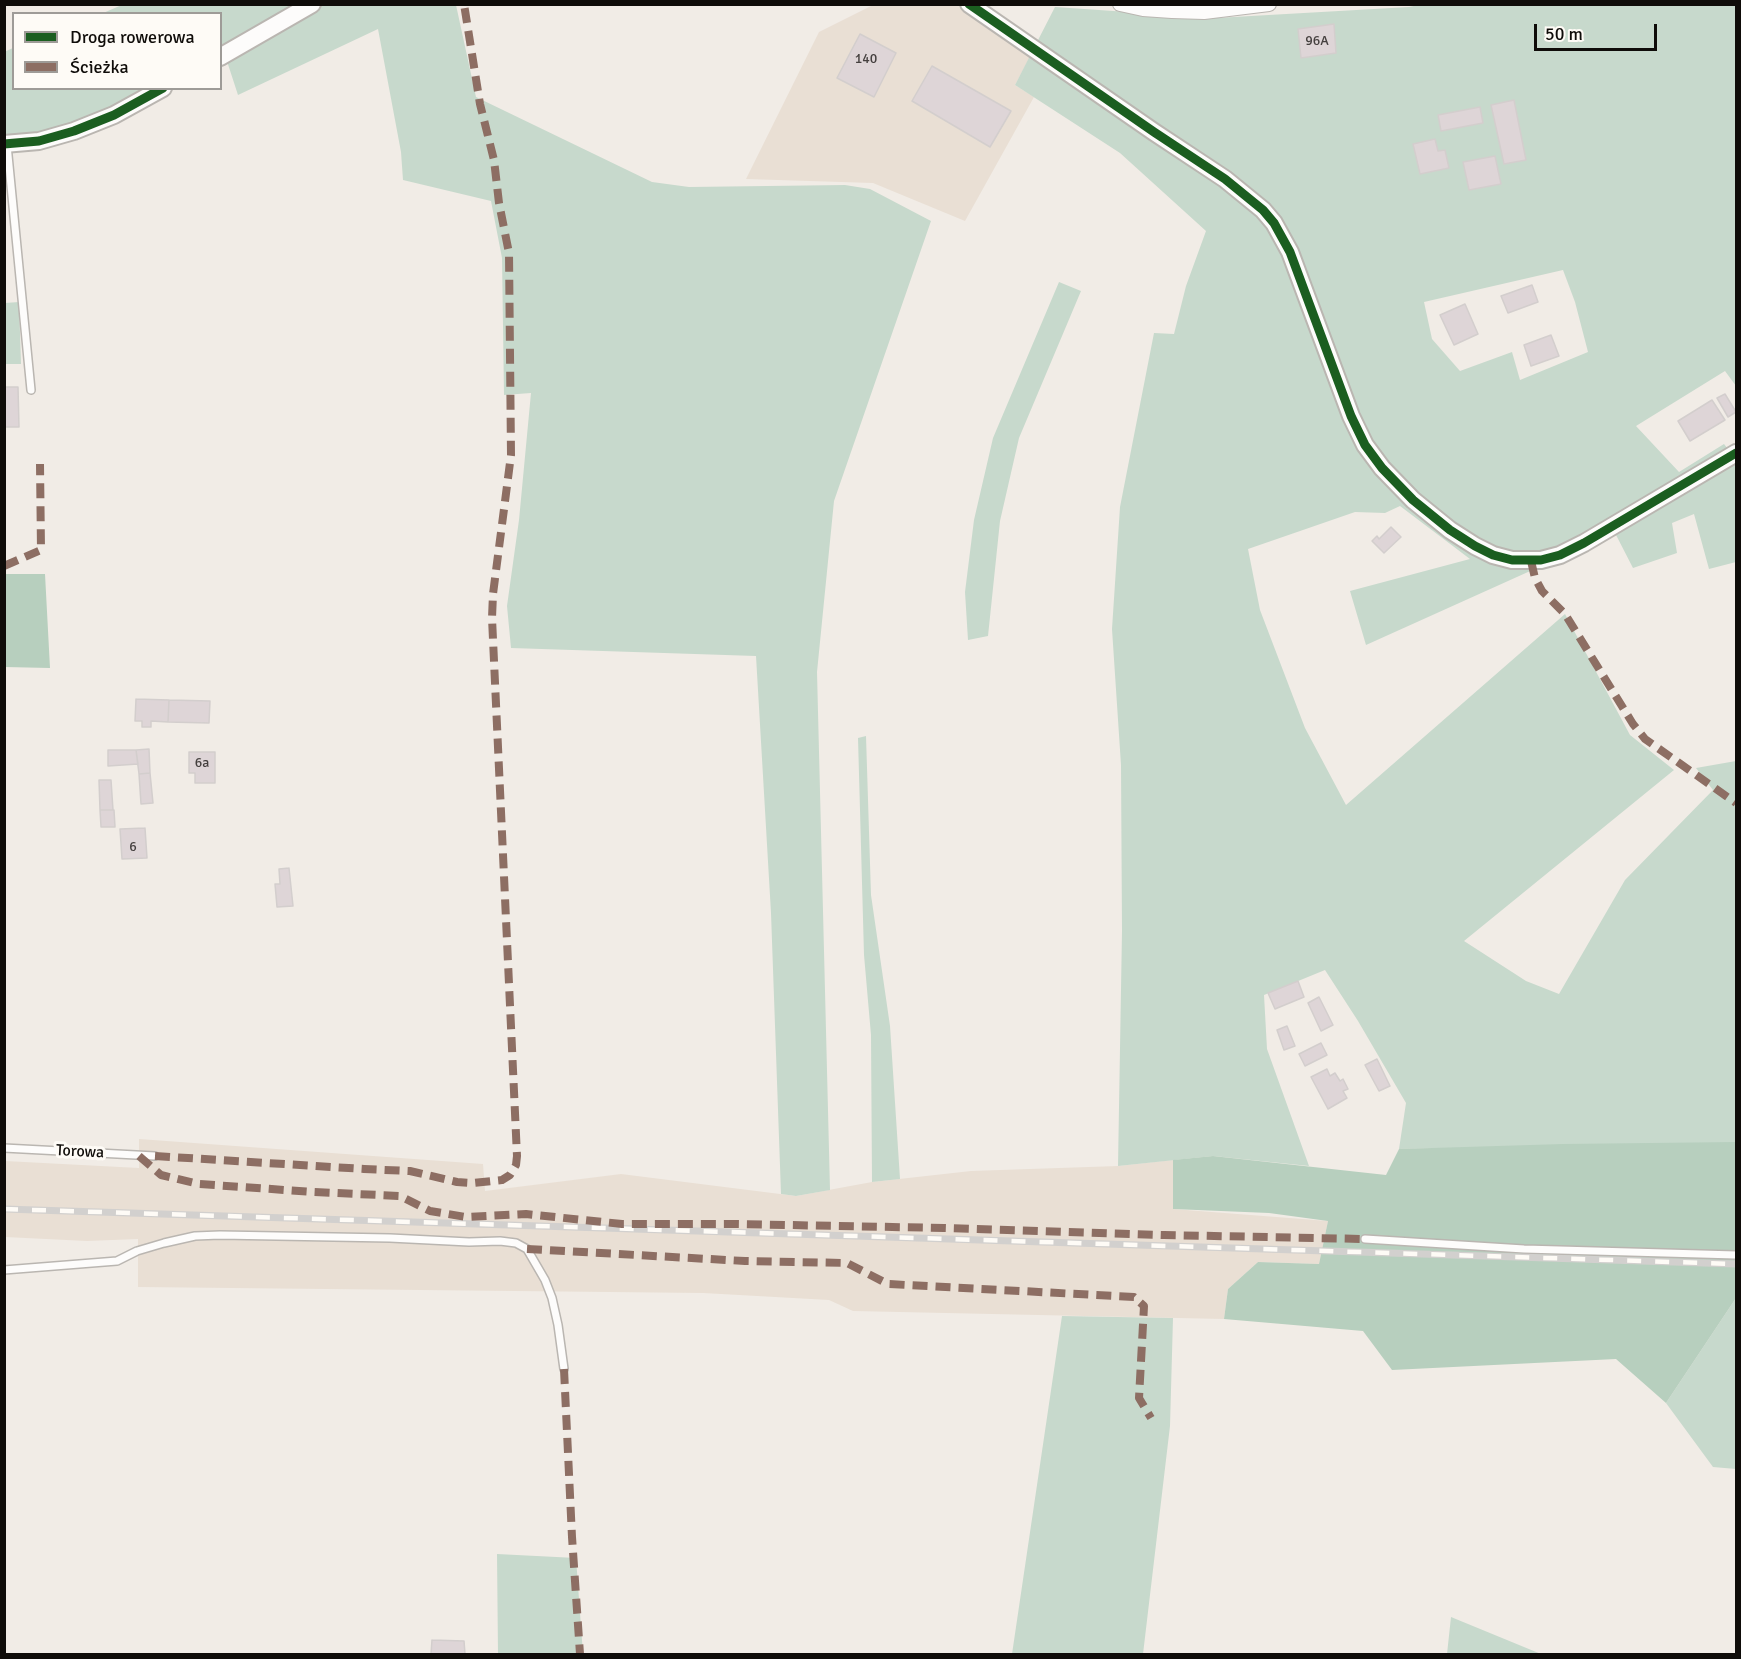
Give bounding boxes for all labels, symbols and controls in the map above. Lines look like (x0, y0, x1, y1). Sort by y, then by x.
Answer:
legend (12, 12, 222, 90)
scale bar (1537, 12, 1660, 50)
text: 50 m (1545, 23, 1583, 45)
text: Droga rowerowa (70, 26, 195, 48)
house number: 96A (1305, 33, 1329, 49)
house number: 140 (855, 51, 877, 67)
text: Ścieżka (70, 56, 129, 78)
house number: 6a (195, 755, 209, 771)
house number: 6 (129, 839, 137, 855)
street label: Torowa (55, 1141, 105, 1163)

